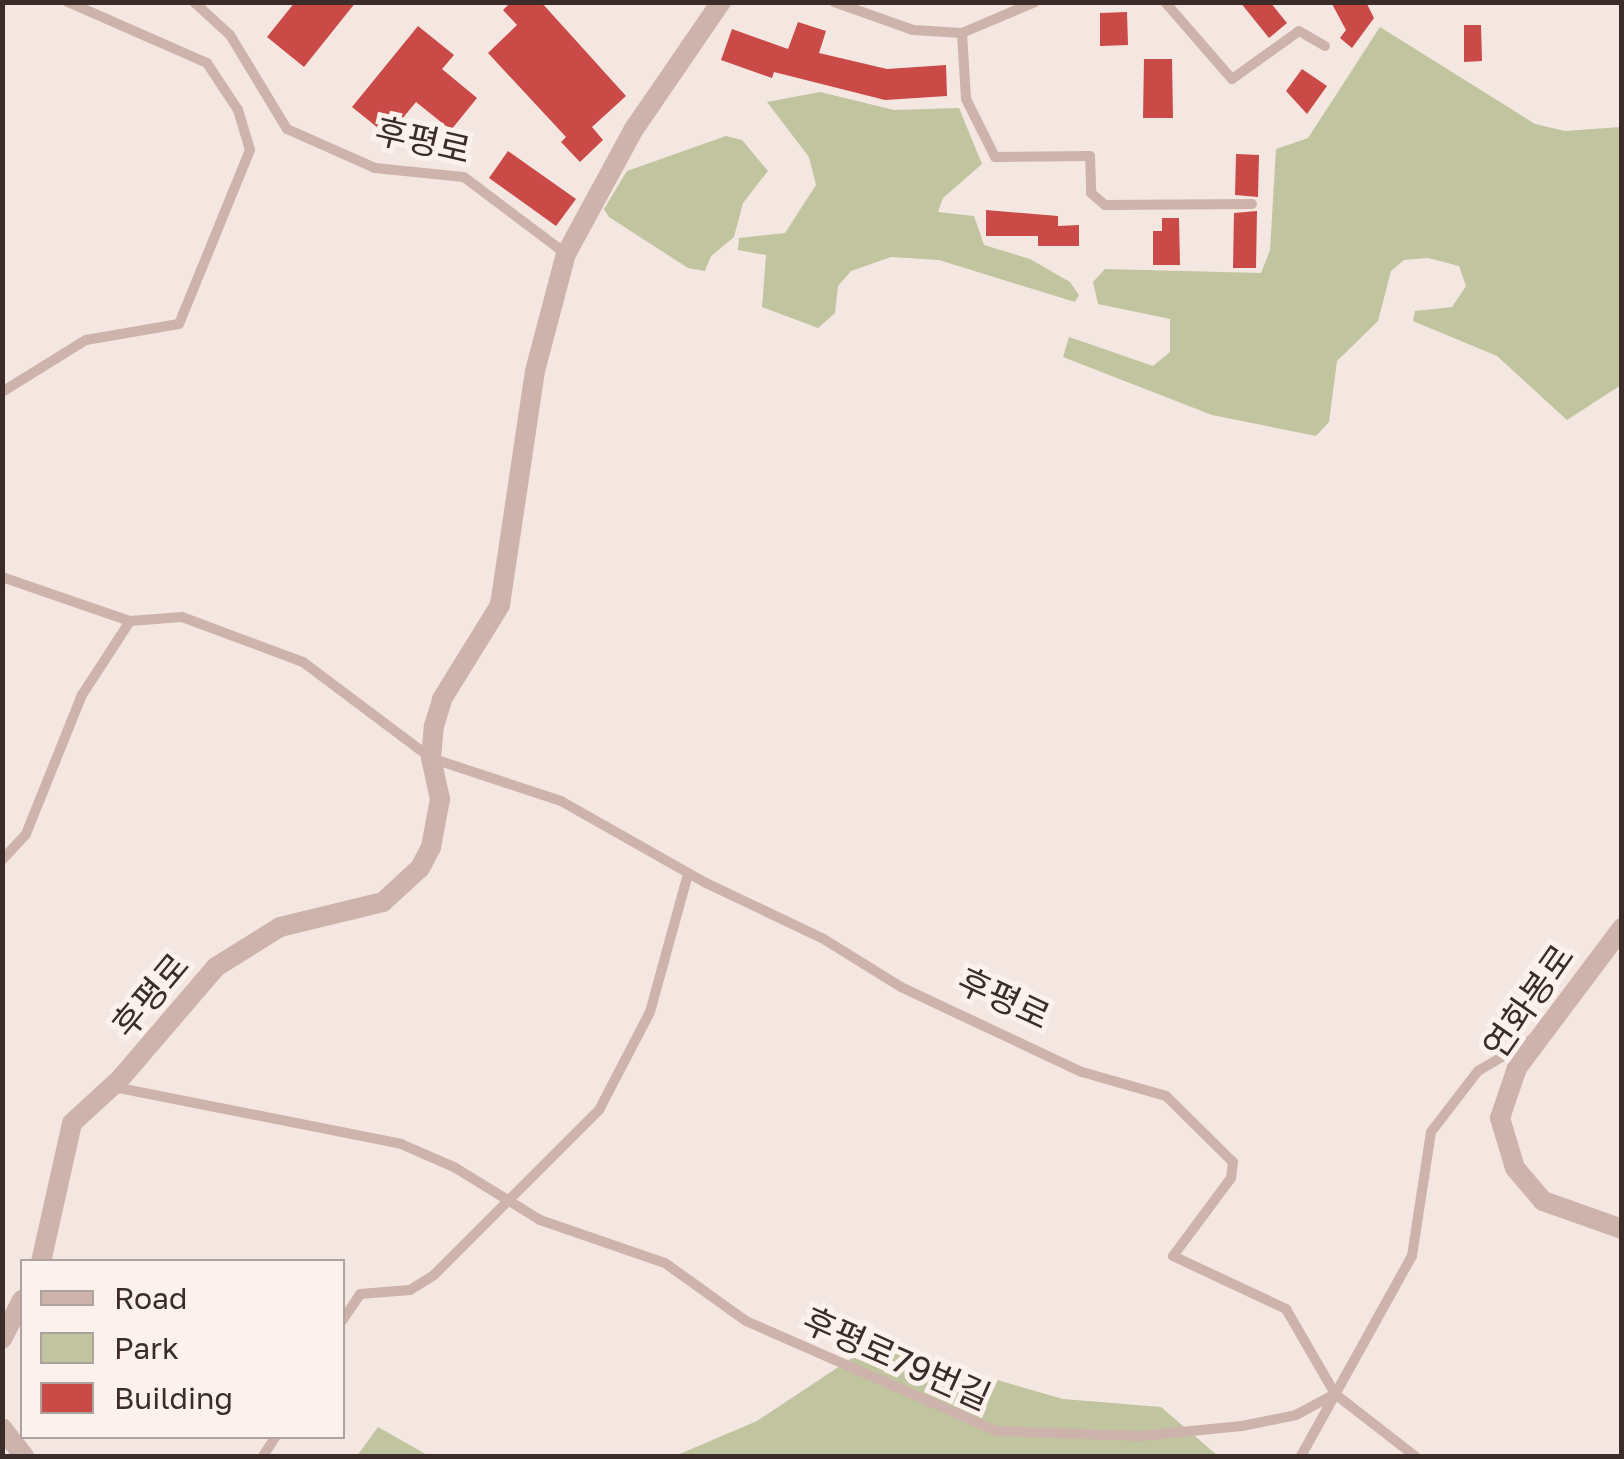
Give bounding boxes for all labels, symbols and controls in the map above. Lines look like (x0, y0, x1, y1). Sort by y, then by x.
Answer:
street label: 후평로 (371, 109, 475, 171)
street label: 연화봉로 (1474, 936, 1582, 1066)
street label: 후평로 (103, 945, 197, 1045)
street label: 후평로 (951, 959, 1057, 1037)
legend (20, 1259, 345, 1439)
text: Road (114, 1280, 188, 1316)
street label: 후평로79번길 (797, 1298, 997, 1418)
text: Park (114, 1330, 179, 1366)
text: Building (114, 1380, 233, 1416)

